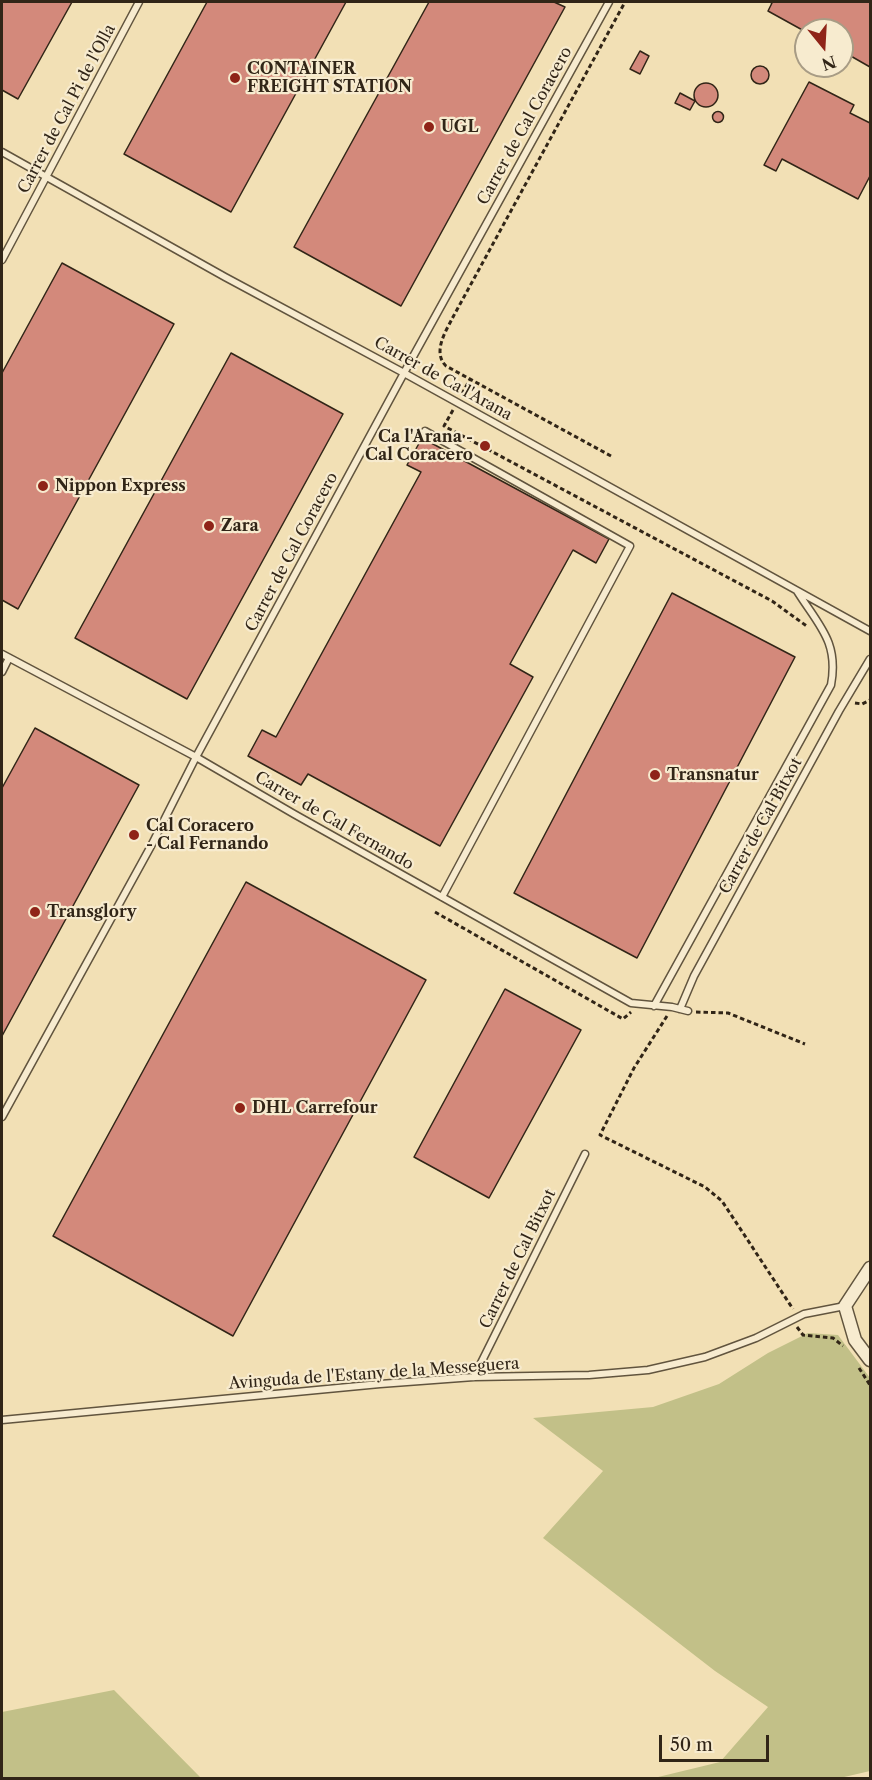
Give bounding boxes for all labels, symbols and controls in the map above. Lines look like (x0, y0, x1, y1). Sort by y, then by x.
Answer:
north arrow (794, 18, 854, 78)
street label: Carrer de Cal Pi de l'Olla (14, 21, 120, 197)
street label: Carrer de Cal Coracero (474, 44, 576, 208)
text: N (819, 52, 839, 75)
place label: CONTAINER FREIGHT STATION (247, 59, 412, 97)
marker: CONTAINER FREIGHT STATION (228, 71, 242, 85)
place label: UGL (441, 117, 478, 137)
marker: UGL (422, 120, 436, 134)
street label: Carrer de Ca l'Arana (371, 333, 515, 425)
place label: Ca l'Arana - Cal Coracero (365, 427, 473, 465)
marker: Ca l'Arana - Cal Coracero (478, 439, 492, 453)
street label: Carrer de Cal Coracero (242, 469, 342, 635)
place label: Nippon Express (55, 476, 186, 496)
marker: Nippon Express (36, 479, 50, 493)
place label: Zara (221, 516, 259, 536)
marker: Zara (202, 519, 216, 533)
street label: Carrer de Cal Bitxot (716, 755, 806, 897)
place label: Transnatur (667, 765, 759, 785)
street label: Carrer de Cal Fernando (251, 768, 417, 874)
marker: Transnatur (648, 768, 662, 782)
place label: Cal Coracero - Cal Fernando (146, 816, 268, 854)
marker: Cal Coracero - Cal Fernando (127, 828, 141, 842)
place label: Transglory (47, 902, 137, 922)
marker: Transglory (28, 905, 42, 919)
place label: DHL Carrefour (252, 1098, 378, 1118)
marker: DHL Carrefour (233, 1101, 247, 1115)
street label: Carrer de Cal Bitxot (476, 1186, 560, 1332)
street label: Avinguda de l'Estany de la Messeguera (228, 1354, 520, 1394)
scale bar (662, 1723, 772, 1761)
text: 50 m (670, 1734, 713, 1756)

